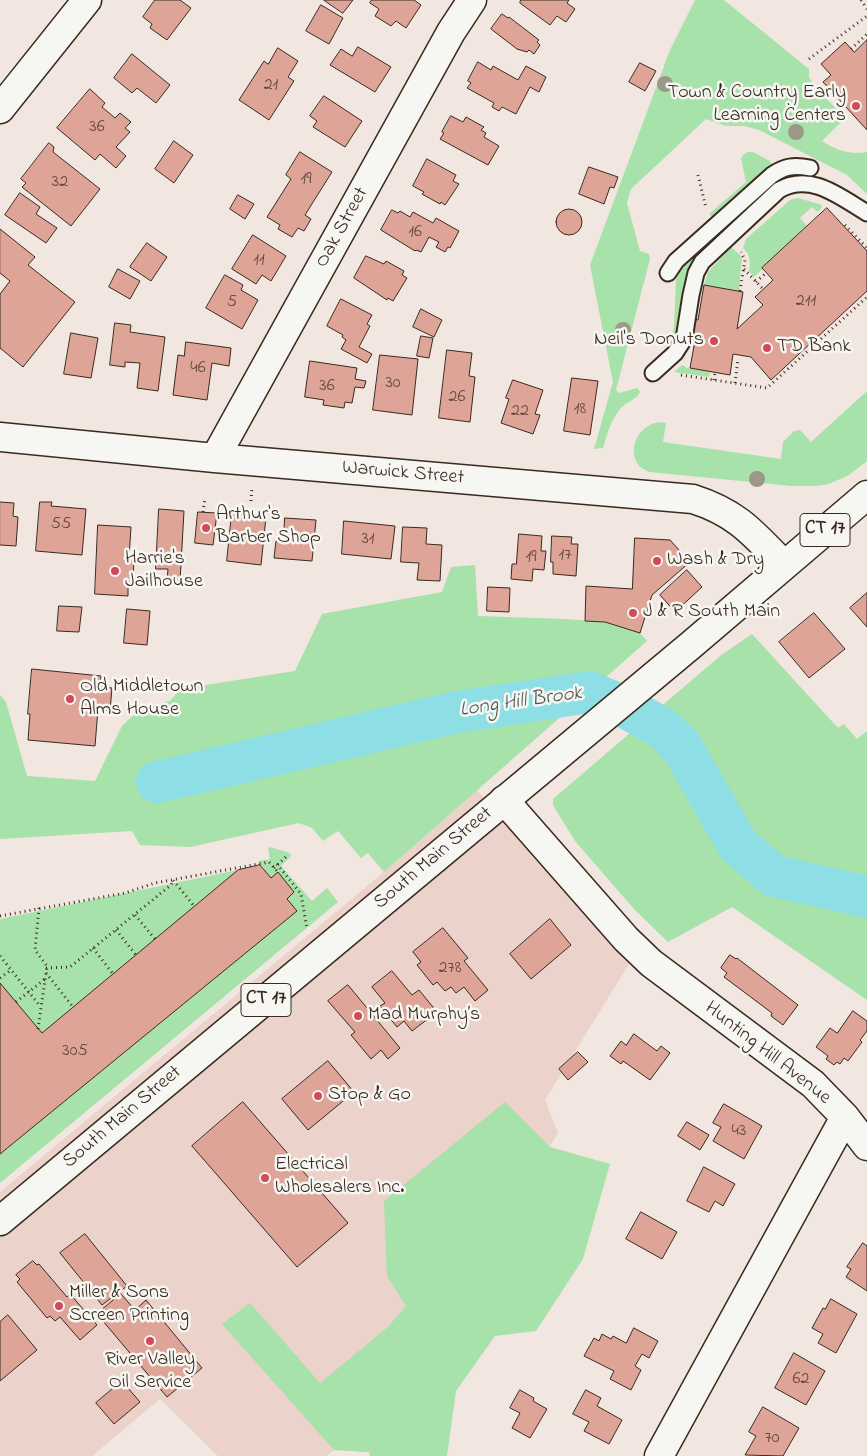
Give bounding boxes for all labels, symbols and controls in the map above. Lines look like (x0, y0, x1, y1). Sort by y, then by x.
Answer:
house number: 21 (264, 75, 278, 97)
place label: Town & Country Early Learning Centers (668, 82, 846, 129)
marker: Town & Country Early Learning Centers (850, 100, 862, 112)
house number: 36 (89, 117, 105, 139)
house number: 19 (300, 169, 312, 191)
house number: 32 (52, 172, 68, 194)
street label: Oak Street (311, 184, 375, 272)
house number: 16 (408, 222, 422, 244)
house number: 11 (253, 250, 265, 272)
house number: 211 (796, 291, 816, 313)
house number: 5 (227, 292, 237, 314)
place label: Neil's Donuts (594, 329, 704, 353)
marker: Neil's Donuts (708, 335, 720, 347)
place label: TD Bank (777, 336, 851, 360)
marker: TD Bank (761, 342, 773, 354)
house number: 46 (190, 358, 206, 380)
house number: 30 (385, 373, 401, 395)
house number: 36 (319, 376, 335, 398)
house number: 26 (449, 387, 465, 409)
house number: 18 (574, 399, 586, 421)
house number: 22 (511, 401, 529, 423)
street label: Warwick Street (341, 457, 465, 491)
place label: Arthur's Barber Shop (216, 504, 321, 551)
house number: 55 (51, 514, 71, 536)
road number: CT 17 (800, 514, 850, 546)
marker: Arthur's Barber Shop (200, 522, 212, 534)
house number: 31 (361, 529, 375, 551)
house number: 17 (558, 545, 572, 567)
house number: 19 (525, 547, 537, 569)
place label: Harrie's Jailhouse (125, 548, 203, 595)
place label: Wash & Dry (667, 549, 764, 573)
marker: Wash & Dry (651, 555, 663, 567)
marker: Harrie's Jailhouse (109, 565, 121, 577)
place label: J & R South Main (643, 601, 780, 625)
marker: J & R South Main (627, 607, 639, 619)
place label: Old Middletown Alms House (80, 676, 203, 723)
water label: Long Hill Brook (458, 682, 584, 724)
marker: Old Middletown Alms House (64, 693, 76, 705)
street label: South Main Street (370, 802, 498, 916)
house number: 278 (438, 958, 462, 980)
road number: CT 17 (241, 984, 291, 1016)
street label: Hunting Hill Avenue (699, 997, 835, 1111)
place label: Mad Murphy’s (368, 1004, 480, 1028)
marker: Mad Murphy’s (352, 1010, 364, 1022)
house number: 305 (62, 1041, 88, 1063)
street label: South Main Street (59, 1061, 187, 1175)
place label: Stop & Go (328, 1084, 411, 1108)
marker: Stop & Go (312, 1090, 324, 1102)
house number: 43 (732, 1121, 746, 1143)
place label: Electrical Wholesalers Inc. (275, 1154, 404, 1201)
marker: Electrical Wholesalers Inc. (259, 1172, 271, 1184)
place label: Miller & Sons Screen Printing (69, 1282, 189, 1329)
marker: Miller & Sons Screen Printing (53, 1300, 65, 1312)
marker: River Valley Oil Service (144, 1335, 156, 1347)
place label: River Valley Oil Service (105, 1349, 195, 1396)
house number: 62 (793, 1369, 809, 1391)
house number: 70 (764, 1428, 780, 1450)

